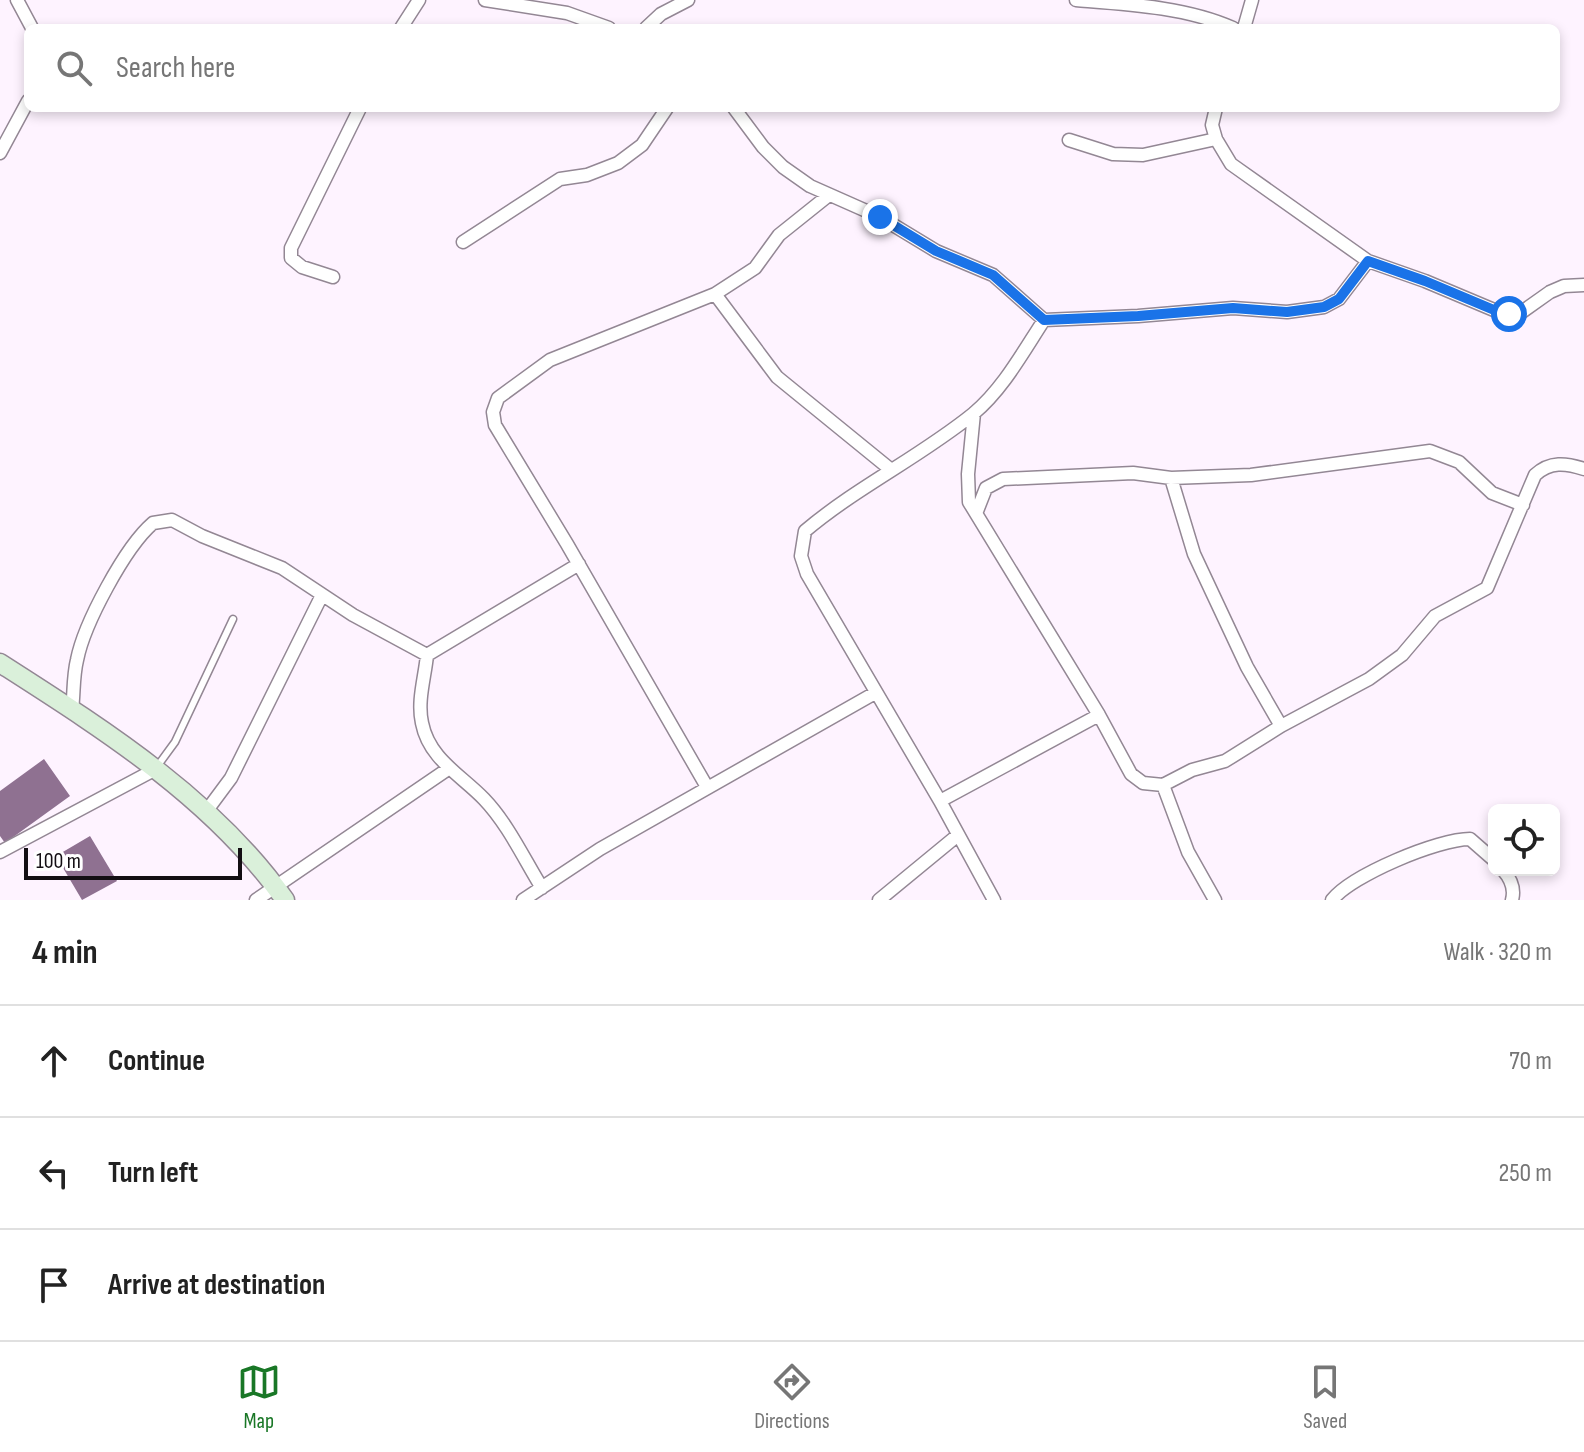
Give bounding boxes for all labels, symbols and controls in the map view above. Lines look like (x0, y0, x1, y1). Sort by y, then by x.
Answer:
search box (24, 24, 1560, 112)
icon: search (52, 46, 96, 90)
text: Search here (116, 50, 235, 86)
route end (862, 199, 898, 235)
route start (1491, 296, 1527, 332)
map controls (1488, 804, 1560, 876)
button: locate (1488, 804, 1560, 876)
scale bar (24, 844, 242, 880)
text: 100 m (36, 848, 81, 875)
text: 4 min (32, 932, 98, 973)
text: Walk · 320 m (1444, 937, 1552, 968)
icon: ahead (32, 1039, 76, 1083)
text: Continue (108, 1043, 205, 1079)
text: 70 m (1509, 1046, 1552, 1077)
icon: left (32, 1151, 76, 1195)
text: Turn left (108, 1155, 198, 1191)
text: 250 m (1498, 1158, 1552, 1189)
icon: arrive (32, 1263, 76, 1307)
text: Arrive at destination (108, 1267, 325, 1303)
tab: Map (237, 1360, 281, 1435)
tab: Directions (754, 1360, 830, 1435)
tab: Saved (1303, 1360, 1347, 1435)

